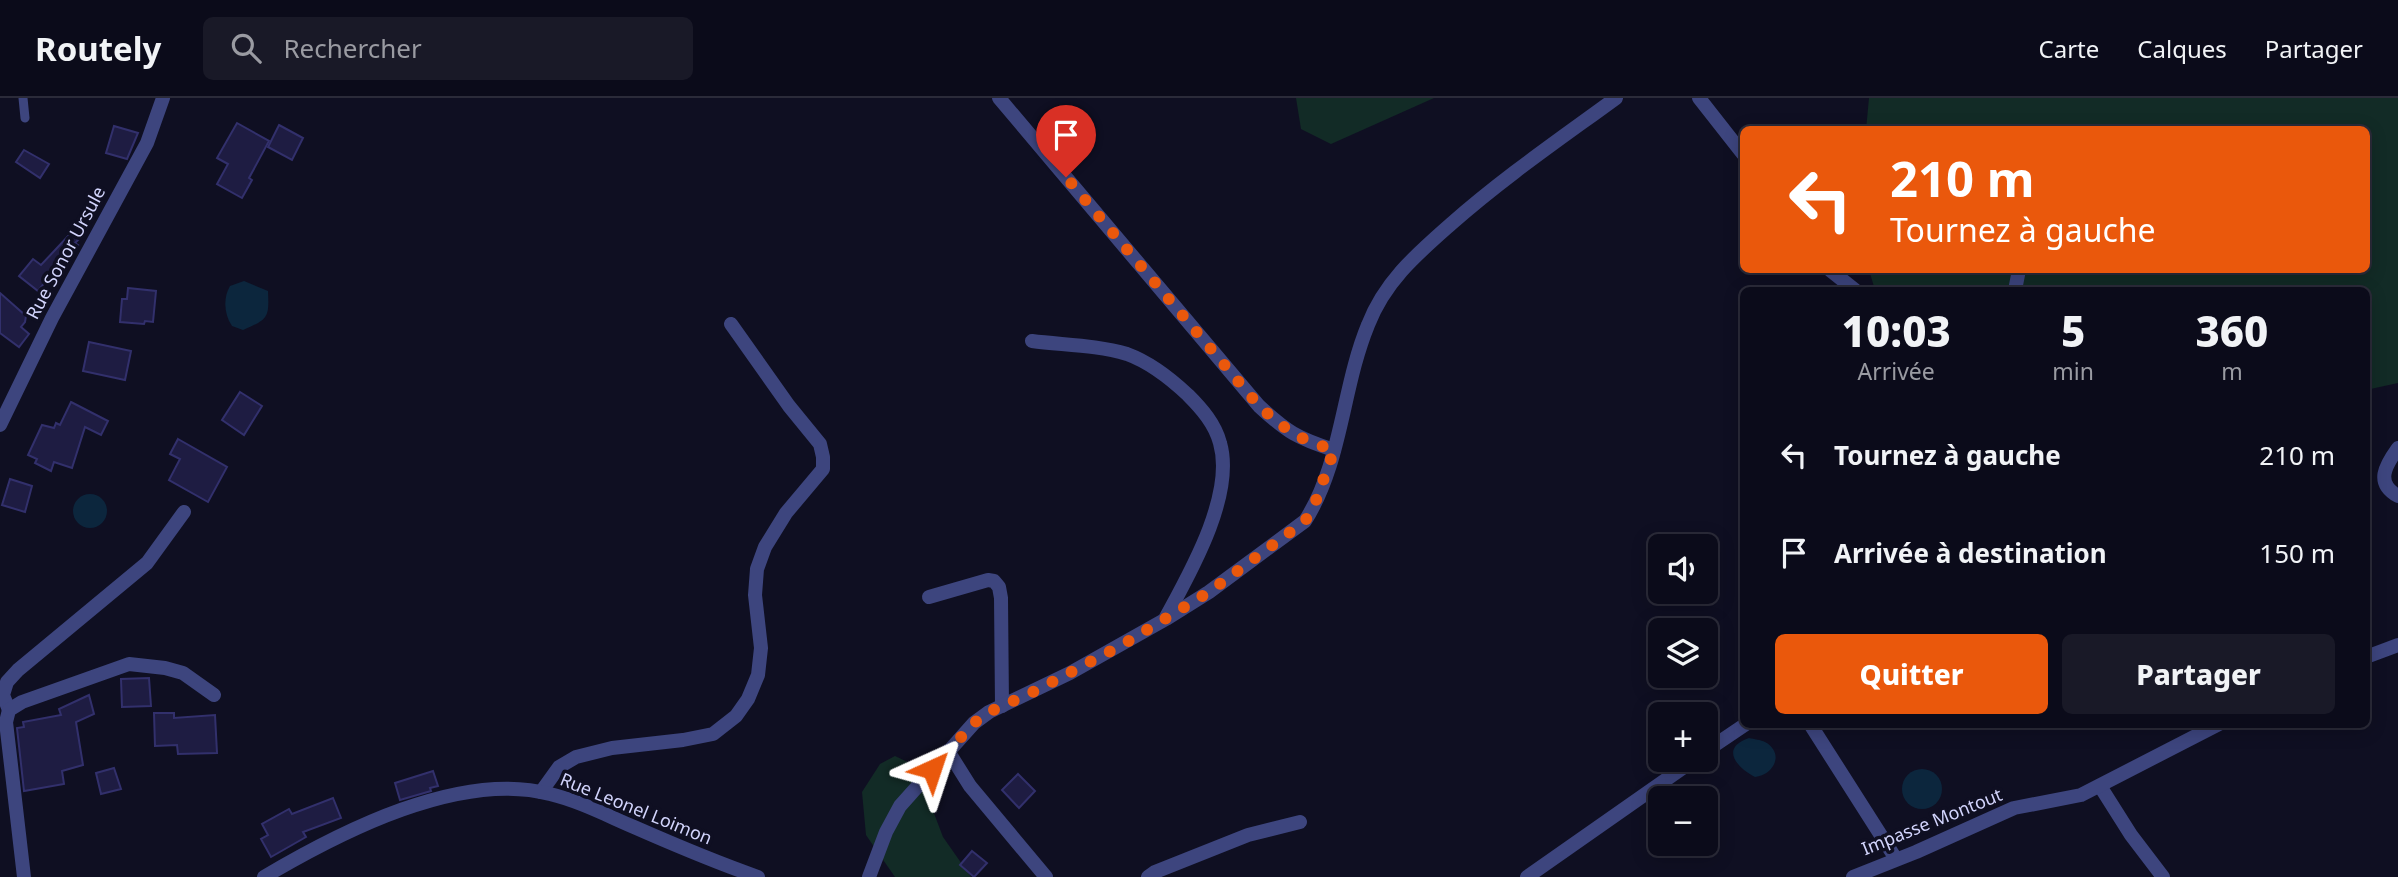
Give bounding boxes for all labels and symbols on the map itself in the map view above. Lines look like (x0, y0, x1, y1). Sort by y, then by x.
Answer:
pin (1036, 105, 1096, 177)
street label: Rue Sonor Ursule (20, 182, 110, 323)
position arrow (895, 732, 969, 806)
street label: Rue Leonel Loimon (557, 767, 716, 850)
street label: Impasse Montout (1858, 782, 2006, 860)

